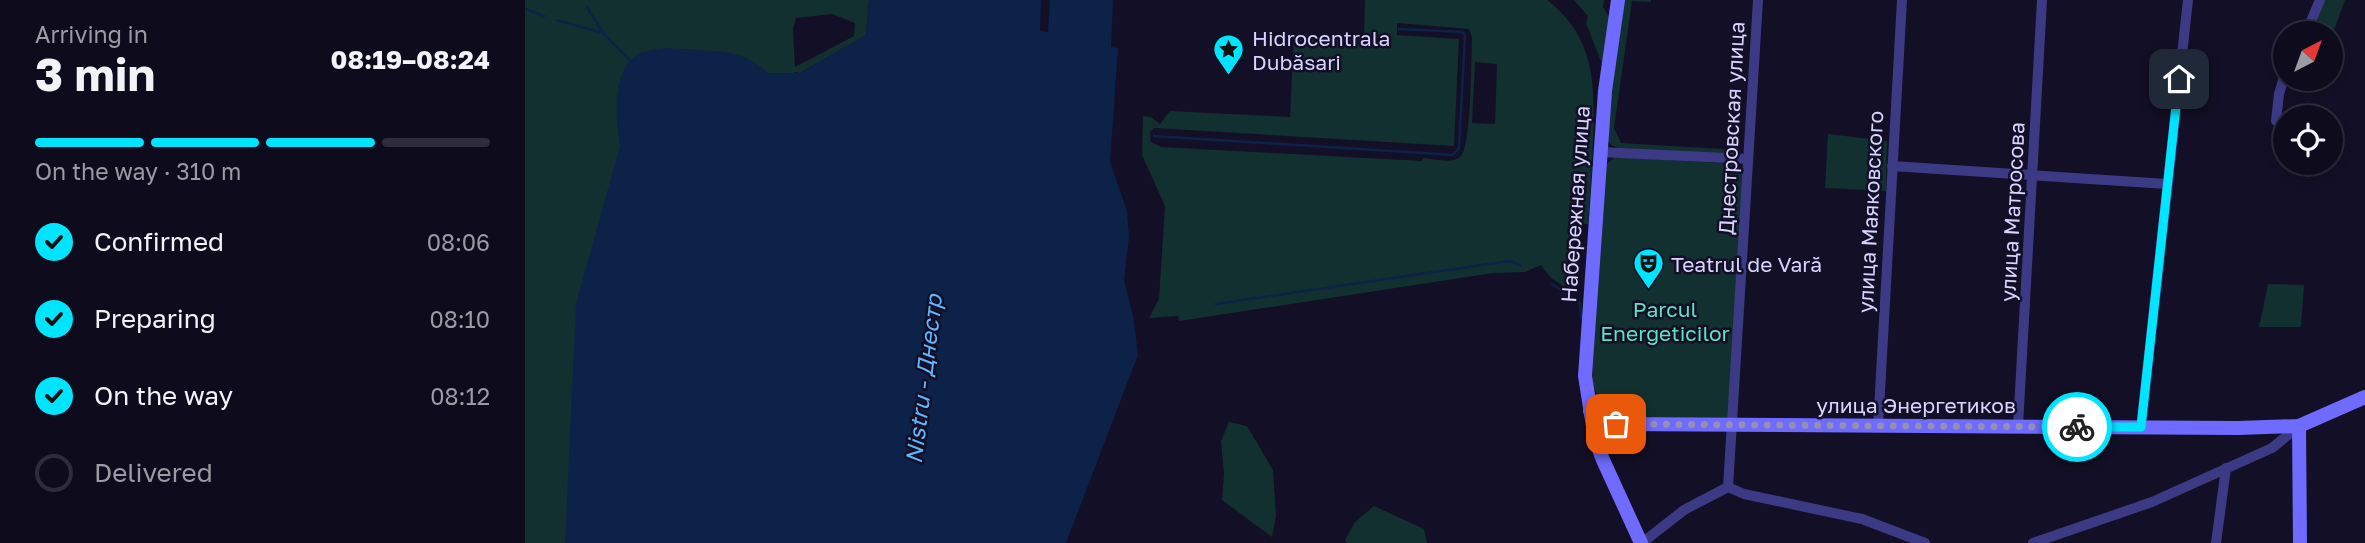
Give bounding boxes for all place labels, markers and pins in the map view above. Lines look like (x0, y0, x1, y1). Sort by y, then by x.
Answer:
place label: Hidrocentrala Dubăsari (1252, 25, 1390, 75)
place icon: Hidrocentrala Dubăsari (1212, 33, 1246, 77)
pin (2149, 49, 2209, 109)
theatre icon: Teatrul de Vară (1631, 247, 1665, 291)
place label: Teatrul de Vară (1671, 251, 1822, 277)
pin (1586, 394, 1646, 454)

